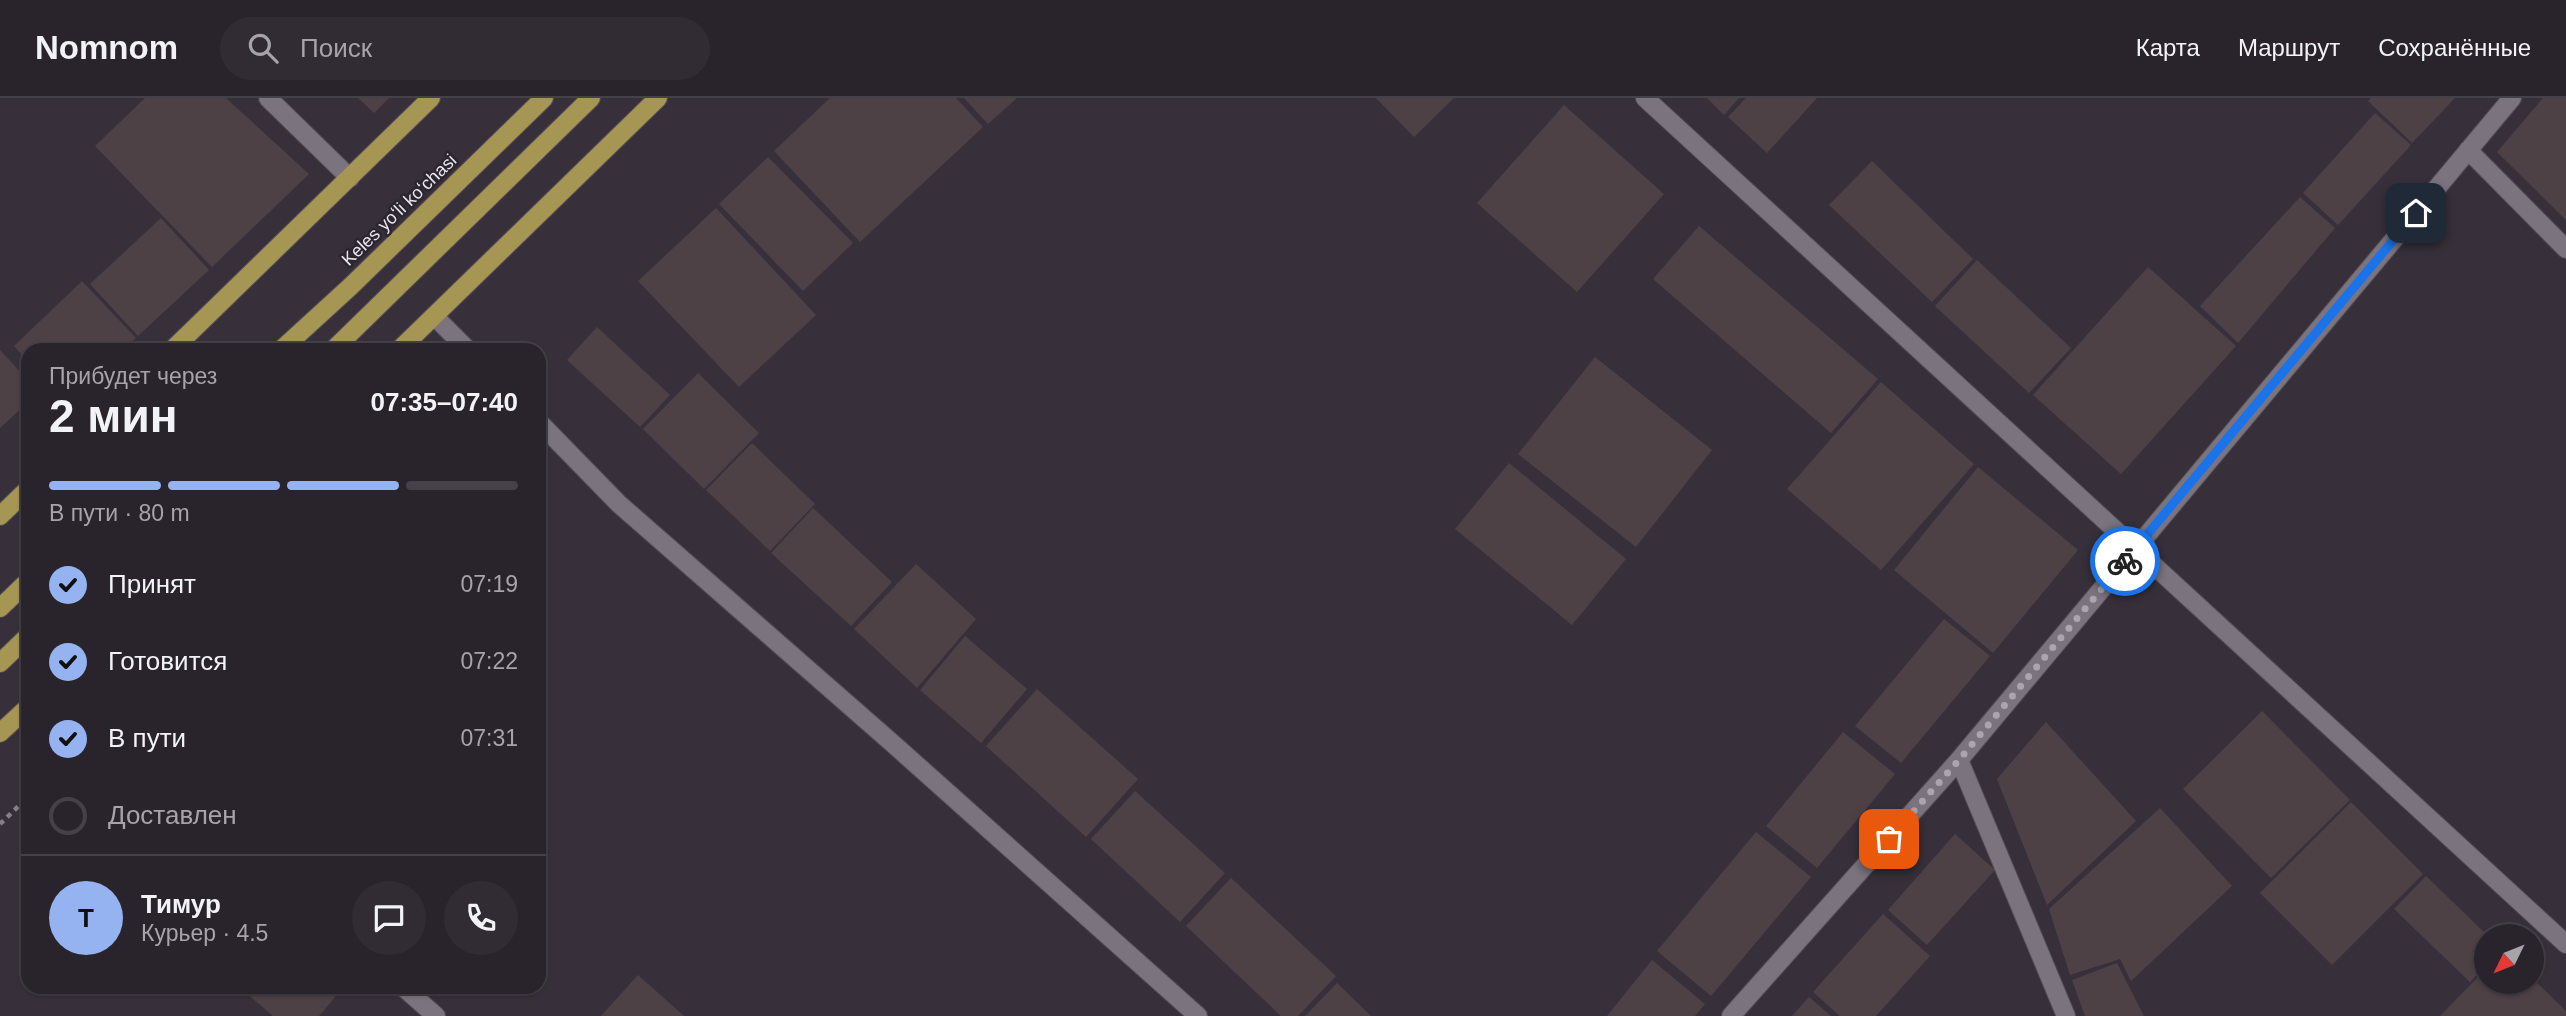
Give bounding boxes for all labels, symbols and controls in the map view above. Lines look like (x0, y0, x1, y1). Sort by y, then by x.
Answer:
search box (220, 17, 710, 80)
text: Nomnom (35, 29, 178, 66)
icon: search (244, 29, 282, 67)
text: Поиск (300, 33, 372, 63)
text: Карта (2136, 34, 2200, 61)
text: Маршрут (2238, 34, 2340, 61)
text: Сохранённые (2378, 34, 2531, 61)
street label: Keles yoʻli koʻchasi (338, 150, 460, 270)
pin (2386, 183, 2446, 243)
icon: home (2397, 194, 2435, 232)
text: Прибудет через (49, 363, 217, 389)
text: 07:35–07:40 (371, 387, 518, 417)
text: 2 мин (49, 390, 177, 442)
text: В пути · 80 m (49, 500, 190, 526)
courier (2090, 526, 2160, 596)
icon: bike (2106, 542, 2144, 580)
icon: check (49, 566, 87, 604)
text: Принят (108, 569, 196, 599)
text: 07:19 (460, 571, 518, 597)
icon: check (49, 643, 87, 681)
text: Готовится (108, 646, 227, 676)
text: 07:22 (460, 648, 518, 674)
icon: check (49, 720, 87, 758)
text: В пути (108, 723, 186, 753)
text: 07:31 (460, 725, 518, 751)
text: Доставлен (108, 800, 237, 830)
pin (1859, 809, 1919, 869)
icon: bag (1870, 820, 1908, 858)
button: chat (352, 881, 426, 955)
button: phone (444, 881, 518, 955)
text: Тимур (141, 889, 221, 919)
text: Т (78, 903, 94, 933)
text: Курьер · 4.5 (141, 920, 268, 946)
north arrow (2474, 924, 2544, 994)
map controls (2474, 924, 2544, 994)

